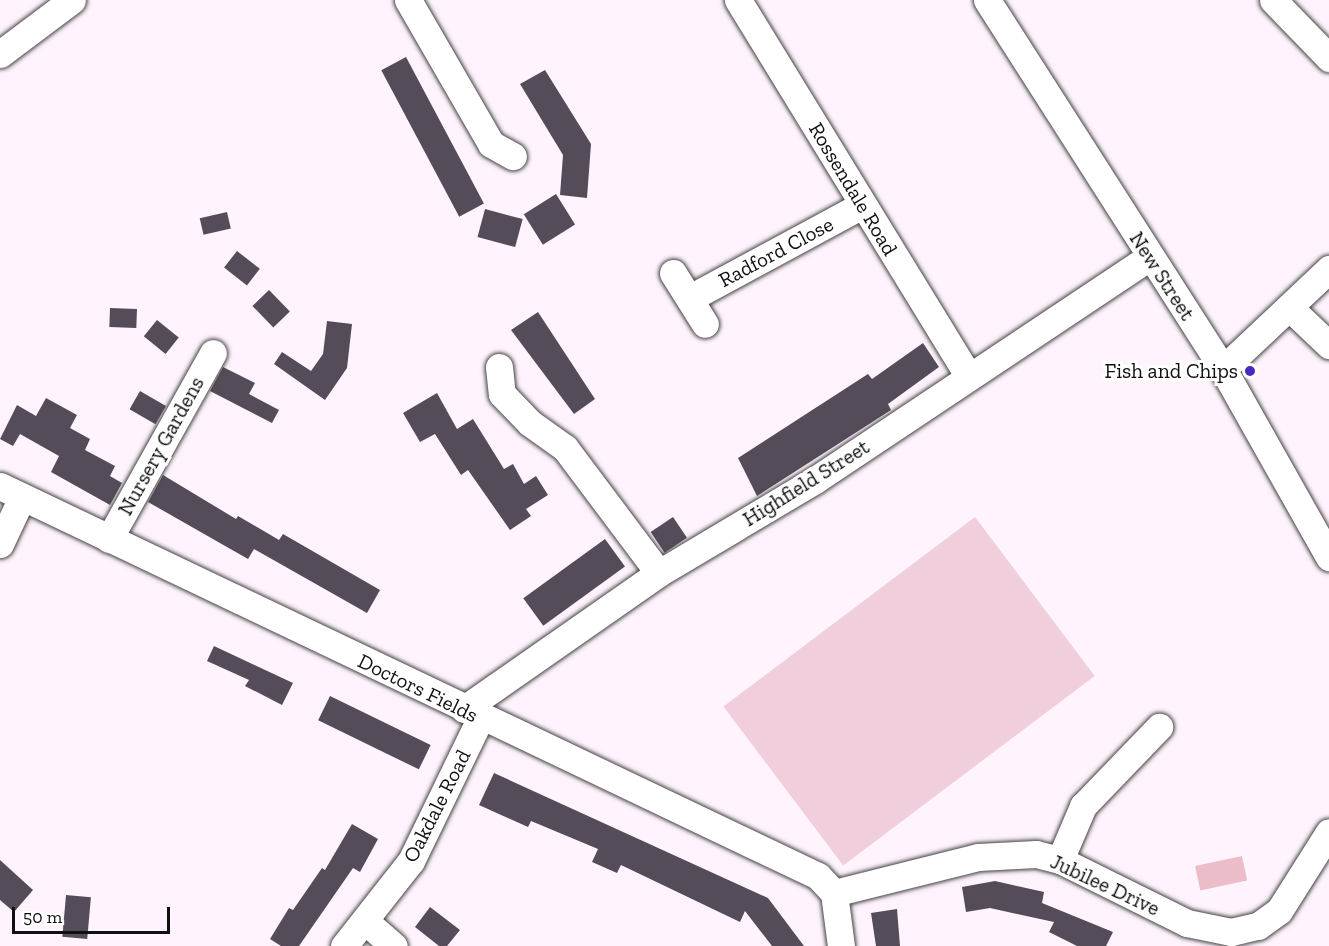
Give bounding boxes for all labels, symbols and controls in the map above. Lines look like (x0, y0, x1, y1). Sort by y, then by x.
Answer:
street label: Rossendale Road (803, 118, 903, 260)
street label: Radford Close (714, 211, 838, 293)
street label: New Street (1124, 227, 1200, 325)
place label: Fish and Chips (1104, 358, 1238, 384)
marker: Fish and Chips (1243, 364, 1257, 378)
street label: Nursery Gardens (112, 372, 210, 520)
street label: Highfield Street (738, 434, 874, 532)
street label: Doctors Fields (354, 648, 482, 728)
street label: Oakdale Road (398, 745, 476, 867)
street label: Jubilee Drive (1046, 849, 1164, 921)
scale bar (15, 895, 172, 933)
text: 50 m (23, 906, 62, 928)

